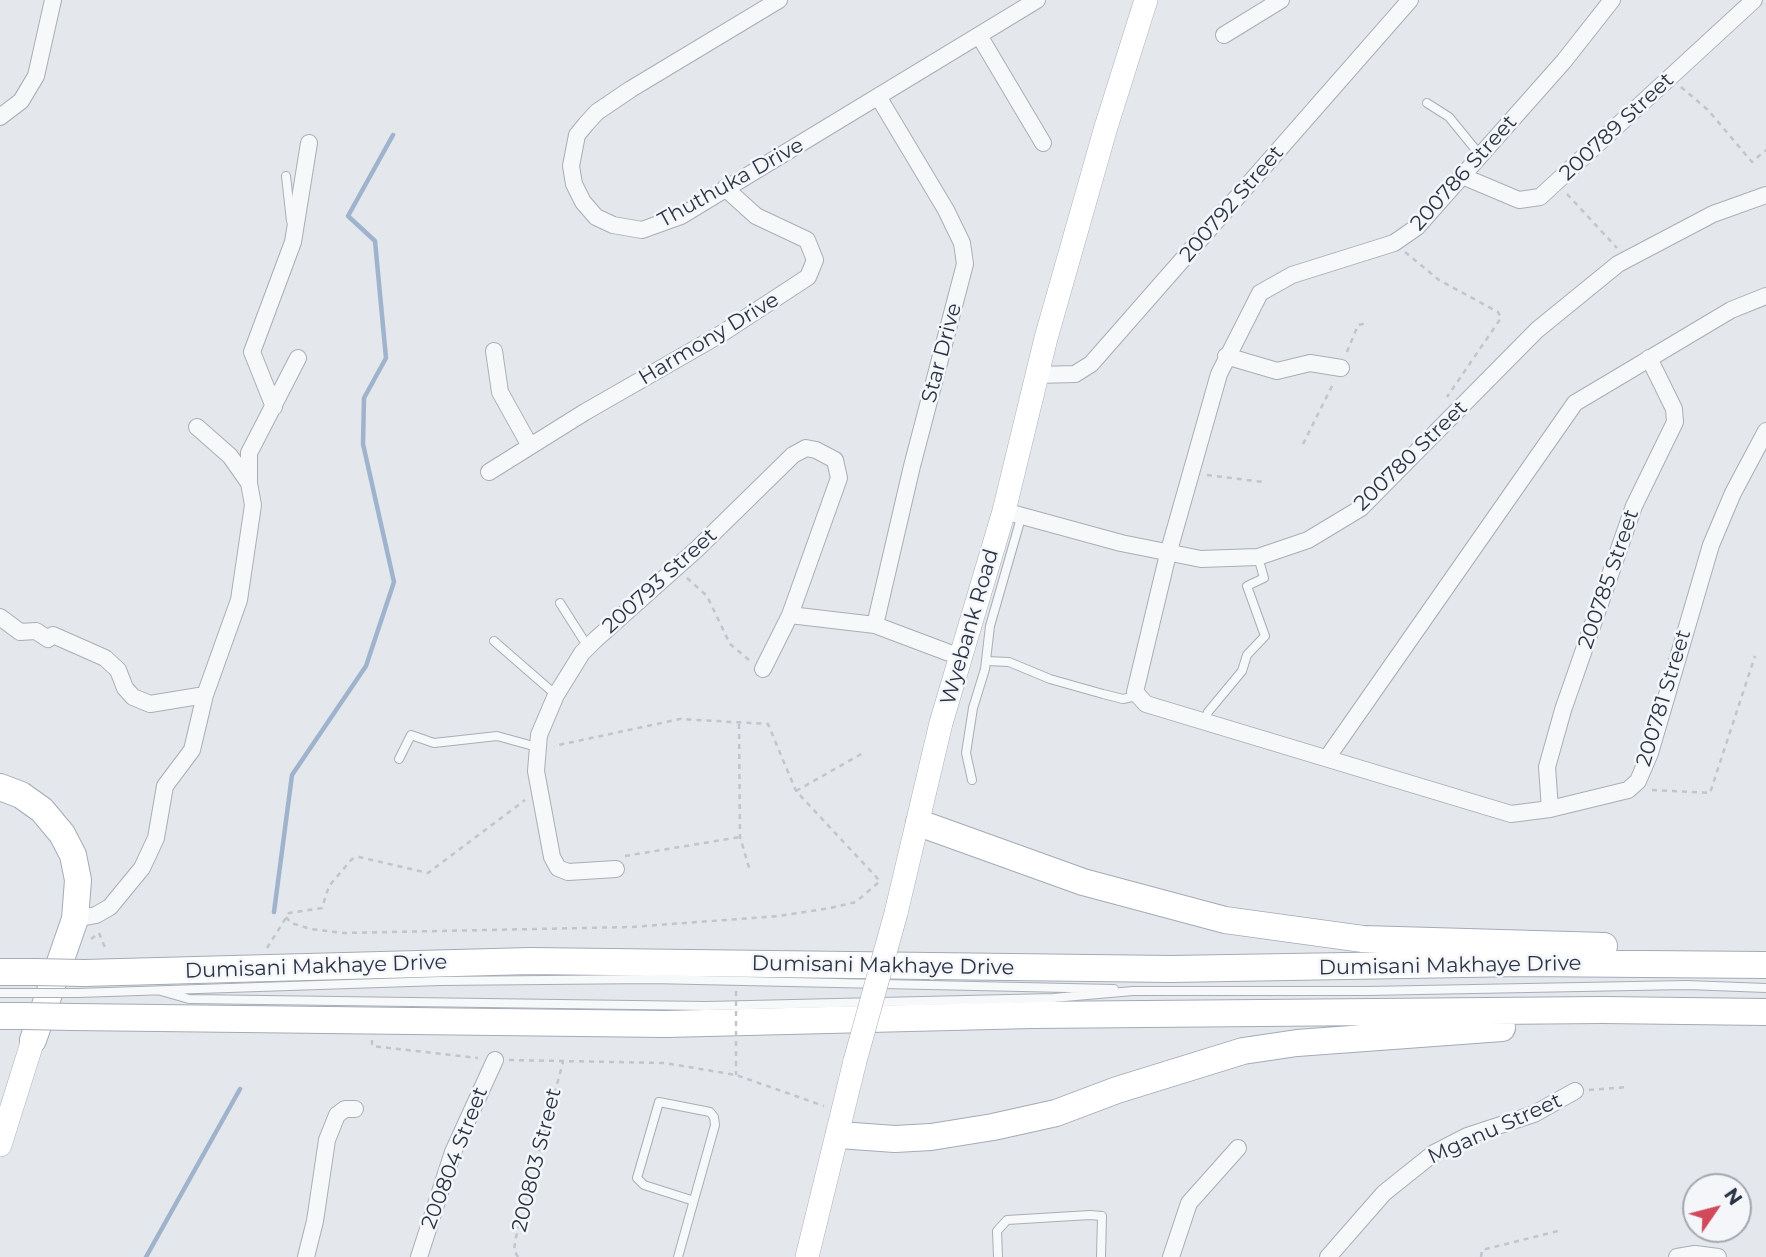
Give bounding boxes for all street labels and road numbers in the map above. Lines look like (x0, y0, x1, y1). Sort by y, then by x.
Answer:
street label: 200789 Street (1555, 68, 1679, 186)
street label: 200786 Street (1406, 110, 1522, 236)
street label: Thuthuka Drive (654, 133, 808, 233)
street label: 200792 Street (1175, 141, 1289, 267)
street label: Harmony Drive (634, 287, 784, 391)
street label: Star Drive (917, 300, 967, 406)
street label: 200780 Street (1349, 396, 1473, 516)
street label: 200785 Street (1573, 506, 1645, 652)
street label: 200793 Street (598, 523, 722, 639)
street label: Wyebank Road (936, 546, 1004, 708)
street label: 200781 Street (1631, 627, 1697, 769)
street label: Dumisani Makhaye Drive (184, 950, 448, 984)
street label: Dumisani Makhaye Drive (751, 951, 1015, 981)
street label: Dumisani Makhaye Drive (1318, 951, 1582, 981)
street label: 200804 Street (416, 1084, 494, 1232)
street label: 200803 Street (507, 1085, 567, 1235)
street label: Mganu Street (1424, 1088, 1566, 1170)

